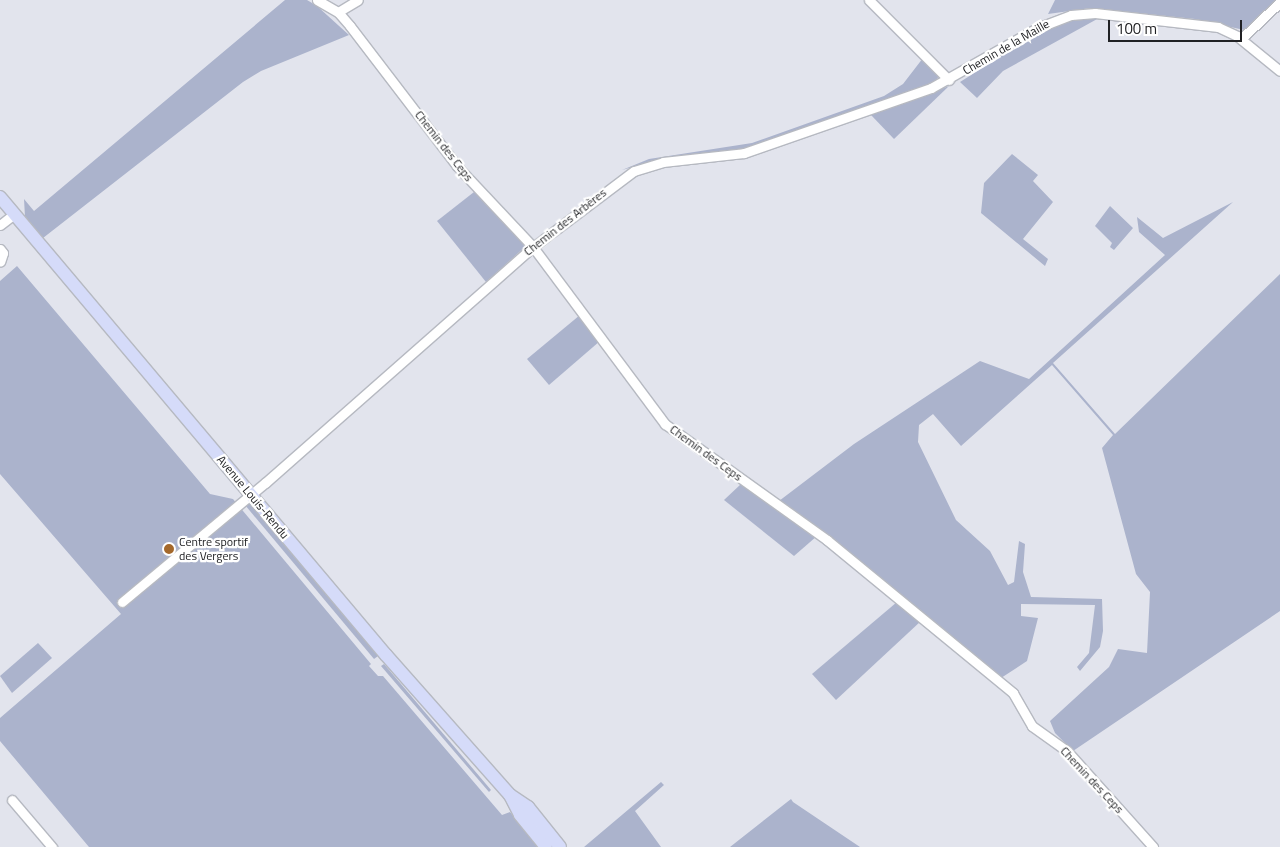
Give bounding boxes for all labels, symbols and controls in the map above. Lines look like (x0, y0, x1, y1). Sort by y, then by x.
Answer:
scale bar (1110, 10, 1244, 42)
street label: Chemin de la Maille (960, 16, 1052, 78)
text: 100 m (1116, 17, 1157, 40)
street label: Chemin des Ceps (412, 108, 476, 184)
street label: Chemin des Arbères (521, 185, 609, 259)
street label: Chemin des Ceps (667, 422, 745, 484)
street label: Avenue Louis-Rendu (214, 452, 292, 542)
place label: Centre sportif des Vergers (179, 535, 248, 563)
marker: Centre sportif des Vergers (163, 543, 175, 555)
street label: Chemin des Ceps (1057, 744, 1127, 816)

